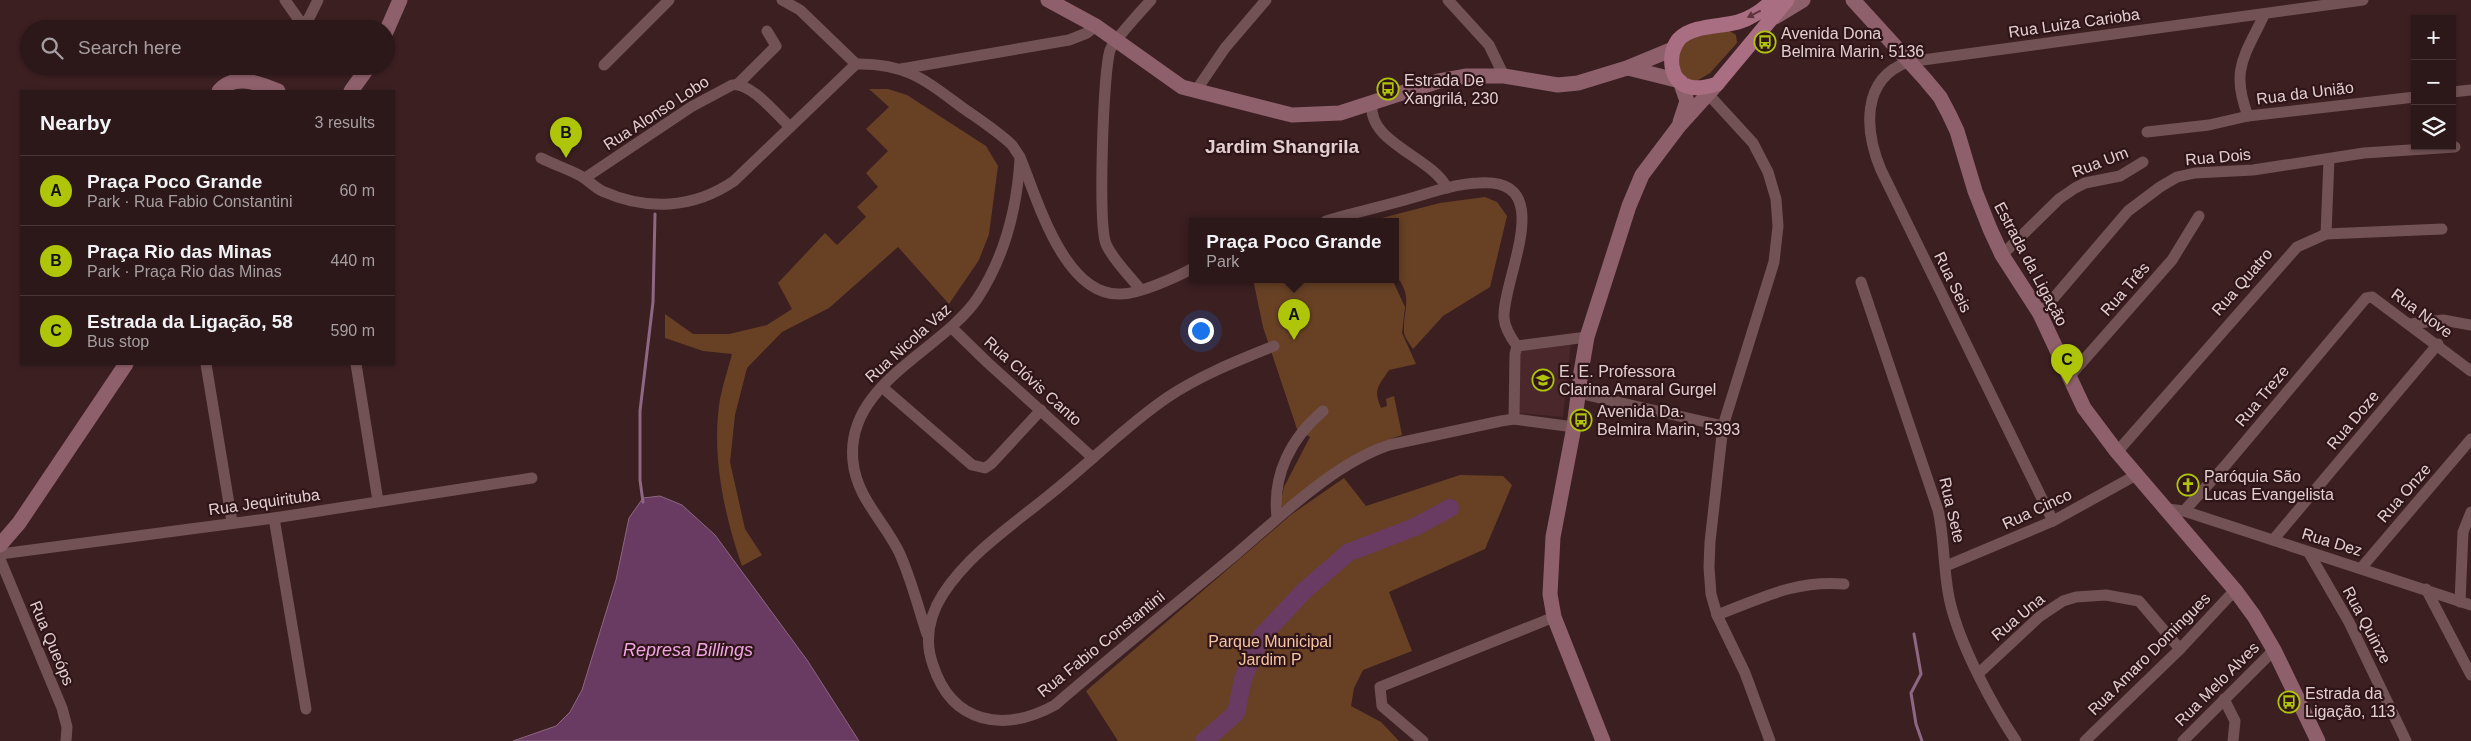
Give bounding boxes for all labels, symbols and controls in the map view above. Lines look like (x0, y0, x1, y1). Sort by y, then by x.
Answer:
street label: Rua Luiza Carioba (2007, 5, 2141, 41)
one-way arrow (1747, 10, 1762, 18)
map controls (2411, 15, 2456, 150)
button: + (2411, 15, 2456, 60)
search box (20, 20, 395, 75)
place label: Avenida Dona Belmira Marin, 5136 (1781, 25, 1924, 60)
bus stop icon: Avenida Dona Belmira Marin, 5136 (1753, 30, 1777, 54)
icon: search (38, 34, 66, 62)
text: Search here (78, 37, 182, 58)
button: − (2411, 60, 2456, 105)
place label: Estrada De Xangrilá, 230 (1404, 72, 1498, 107)
street label: Rua Alonso Lobo (600, 73, 712, 153)
bus stop icon: Estrada De Xangrilá, 230 (1376, 77, 1400, 101)
street label: Rua da União (2255, 79, 2355, 107)
button: layers (2411, 105, 2456, 150)
text: Nearby (40, 111, 111, 134)
text: 3 results (315, 114, 375, 131)
pin: B (550, 117, 582, 158)
district label: Jardim Shangrila (1205, 136, 1360, 157)
street label: Rua Um (2070, 144, 2130, 180)
street label: Rua Dois (2184, 146, 2252, 168)
text: Praça Poco Grande (87, 171, 262, 192)
text: A (50, 182, 62, 199)
text: 60 m (339, 182, 375, 199)
text: Park · Rua Fabio Constantini (87, 193, 292, 210)
street label: Estrada da Ligação (1991, 199, 2071, 329)
popup (1189, 218, 1399, 283)
text: Praça Poco Grande (1206, 231, 1382, 252)
text: Praça Rio das Minas (87, 241, 272, 262)
street label: Rua Quatro (2208, 245, 2276, 319)
street label: Rua Seis (1931, 249, 1975, 315)
text: B (50, 252, 62, 269)
text: 440 m (331, 252, 375, 269)
text: Park (1206, 253, 1239, 270)
street label: Rua Três (2097, 259, 2153, 319)
text: Park · Praça Rio das Minas (87, 263, 282, 280)
street label: Rua Nove (2388, 285, 2456, 341)
pin: A (1278, 299, 1310, 340)
street label: Rua Nicola Vaz (862, 300, 954, 386)
text: Estrada da Ligação, 58 (87, 311, 293, 332)
your location (1188, 318, 1214, 344)
text: C (50, 322, 62, 339)
text: 590 m (331, 322, 375, 339)
text: Bus stop (87, 333, 149, 350)
street label: Rua Clóvis Canto (981, 333, 1085, 429)
pin: C (2051, 344, 2083, 385)
street label: Rua Treze (2232, 362, 2292, 430)
place label: E. E. Professora Clarina Amaral Gurgel (1559, 363, 1716, 398)
school or university icon: E. E. Professora Clarina Amaral Gurgel (1531, 368, 1555, 392)
street label: Rua Doze (2324, 387, 2382, 453)
place label: Avenida Da. Belmira Marin, 5393 (1597, 403, 1740, 438)
bus stop icon: Avenida Da. Belmira Marin, 5393 (1569, 408, 1593, 432)
street label: Rua Onze (2374, 460, 2434, 526)
place label: Paróquia São Lucas Evangelista (2204, 468, 2334, 503)
church icon: Paróquia São Lucas Evangelista (2176, 473, 2200, 497)
street label: Rua Sete (1936, 476, 1968, 545)
street label: Rua Cinco (2000, 485, 2075, 532)
street label: Rua Jequirituba (207, 486, 321, 518)
street label: Rua Dez (2300, 525, 2364, 559)
street label: Rua Quinze (2340, 584, 2394, 666)
street label: Rua Fabio Constantini (1034, 588, 1168, 700)
street label: Rua Una (1988, 590, 2048, 644)
street label: Rua Amaro Domingues (2085, 590, 2213, 718)
street label: Rua Queóps (27, 598, 77, 688)
park label: Parque Municipal Jardim P (1208, 633, 1332, 668)
street label: Rua Melo Alves (2172, 639, 2262, 729)
water label: Represa Billings (623, 640, 753, 660)
place label: Estrada da Ligação, 113 (2305, 685, 2396, 720)
bus stop icon: Estrada da Ligação, 113 (2277, 690, 2301, 714)

